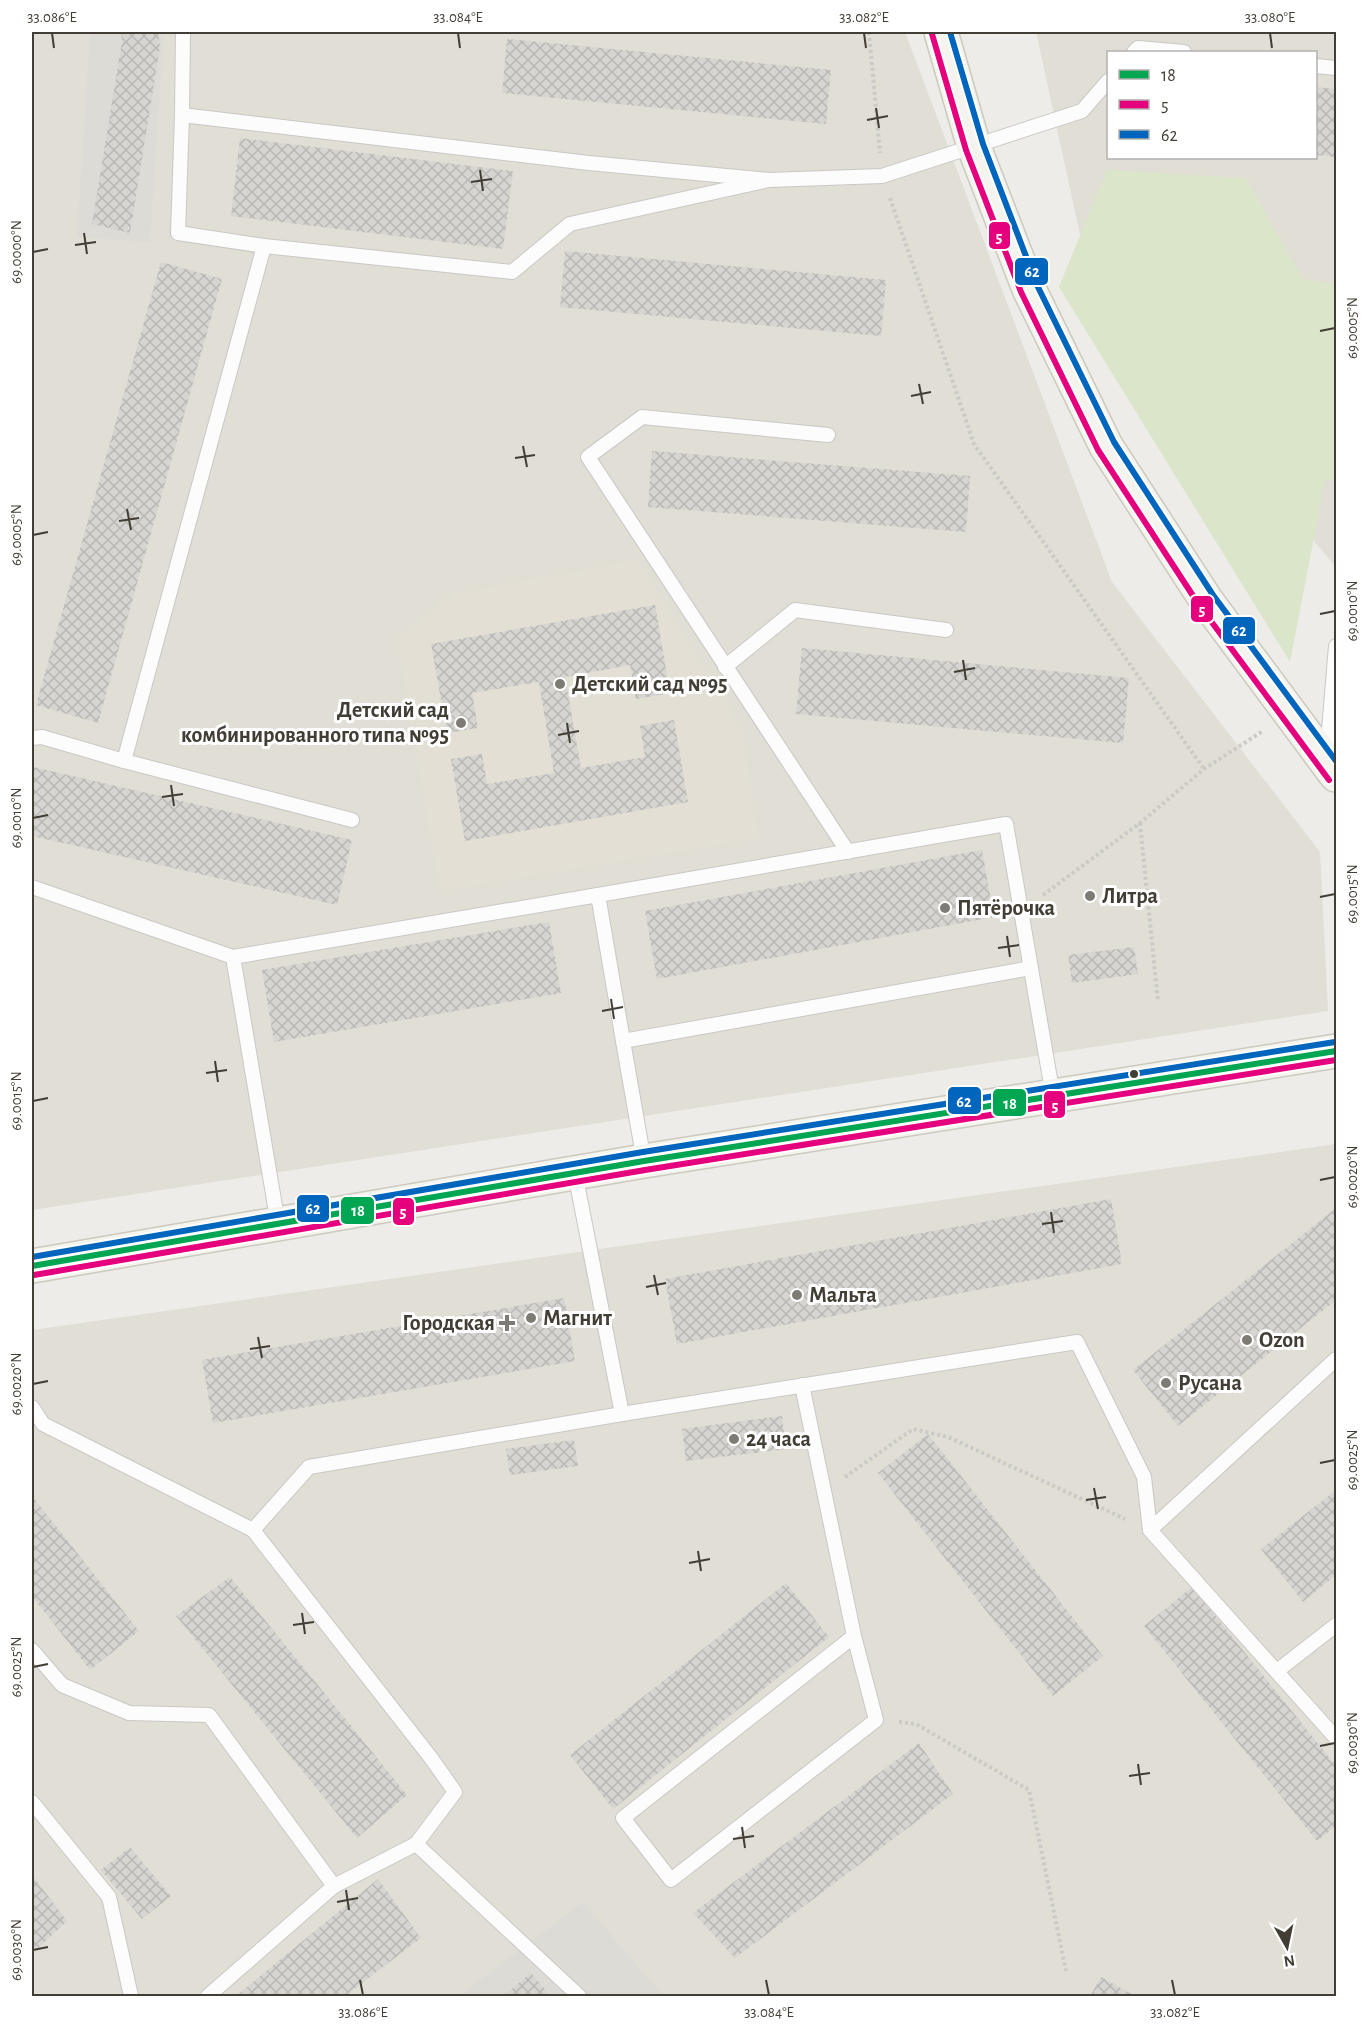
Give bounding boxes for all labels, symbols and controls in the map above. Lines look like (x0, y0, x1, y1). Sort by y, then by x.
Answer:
text: 33.086°E (27, 10, 77, 25)
text: 33.084°E (433, 10, 483, 25)
text: 33.082°E (839, 10, 889, 25)
text: 33.080°E (1245, 10, 1295, 25)
legend (1107, 51, 1317, 159)
text: 18 (1161, 67, 1176, 85)
text: 5 (1161, 97, 1169, 115)
text: 62 (1161, 127, 1178, 145)
text: 69.0000°N (9, 220, 24, 284)
line badge: 5 (988, 221, 1011, 250)
text: 5 (996, 229, 1003, 245)
line badge: 62 (1014, 257, 1049, 286)
text: 62 (1024, 264, 1040, 280)
text: 69.0005°N (1345, 297, 1360, 359)
text: 69.0005°N (9, 504, 24, 566)
text: 69.0010°N (1345, 580, 1360, 642)
line badge: 5 (1190, 595, 1214, 623)
text: 5 (1199, 602, 1206, 618)
line badge: 62 (1222, 616, 1256, 645)
text: 62 (1231, 623, 1247, 639)
place label: Детский сад №95 (572, 673, 728, 695)
marker: Детский сад №95 (553, 677, 567, 691)
place label: Детский сад комбинированного типа №95 (181, 699, 449, 746)
marker: Детский сад комбинированного типа №95 (454, 716, 468, 730)
text: 69.0010°N (9, 787, 24, 849)
text: 69.0015°N (1345, 864, 1360, 924)
place label: Литра (1102, 885, 1158, 907)
marker: Литра (1083, 889, 1097, 903)
place label: Пятёрочка (957, 897, 1055, 919)
marker: Пятёрочка (938, 901, 952, 915)
unlabelled marker (1128, 1068, 1140, 1080)
text: 69.0015°N (9, 1071, 24, 1131)
line badge: 62 (947, 1086, 982, 1115)
line badge: 18 (992, 1088, 1027, 1117)
line badge: 5 (1043, 1090, 1066, 1119)
text: 62 (956, 1094, 972, 1110)
text: 18 (1003, 1096, 1017, 1112)
text: 5 (1052, 1098, 1059, 1114)
text: 69.0020°N (1345, 1146, 1360, 1208)
line badge: 62 (296, 1194, 330, 1223)
line badge: 18 (340, 1196, 375, 1225)
line badge: 5 (392, 1197, 415, 1226)
text: 62 (305, 1201, 321, 1217)
text: 18 (351, 1203, 365, 1219)
text: 5 (400, 1204, 407, 1220)
place label: Мальта (809, 1284, 877, 1306)
marker: Мальта (790, 1288, 804, 1302)
place label: Магнит (543, 1307, 612, 1329)
marker: Магнит (524, 1311, 538, 1325)
place label: Городская (402, 1312, 495, 1334)
marker: Городская (500, 1316, 514, 1330)
place label: Ozon (1259, 1329, 1305, 1351)
marker: Ozon (1240, 1333, 1254, 1347)
text: 69.0020°N (9, 1353, 24, 1415)
place label: Русана (1178, 1372, 1242, 1395)
marker: Русана (1159, 1376, 1173, 1390)
place label: 24 часа (746, 1428, 811, 1450)
text: 69.0025°N (1345, 1429, 1360, 1491)
marker: 24 часа (727, 1432, 741, 1446)
text: 69.0025°N (9, 1636, 24, 1698)
text: 69.0030°N (1345, 1712, 1360, 1774)
north arrow (1257, 1917, 1317, 1977)
text: 69.0030°N (9, 1919, 24, 1981)
text: N (1282, 1952, 1296, 1970)
text: 33.086°E (338, 2005, 388, 2020)
text: 33.084°E (744, 2005, 794, 2020)
text: 33.082°E (1150, 2005, 1200, 2020)

